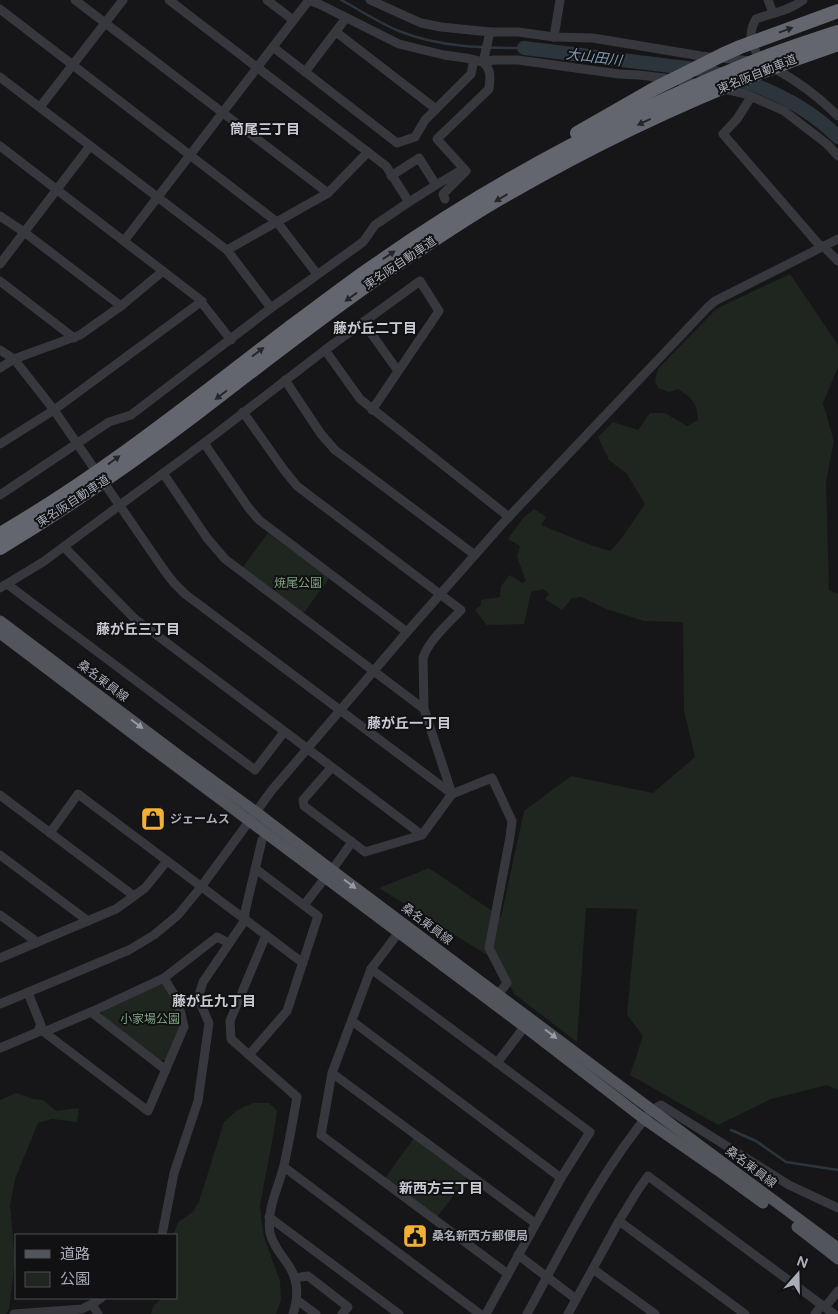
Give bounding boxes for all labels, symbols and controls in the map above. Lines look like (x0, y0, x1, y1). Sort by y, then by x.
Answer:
one-way arrow (779, 26, 794, 34)
water label: 大山田川 (565, 46, 625, 70)
street label: 東名阪自動車道 (715, 52, 799, 96)
one-way arrow (637, 118, 651, 126)
district label: 筒尾三丁目 (230, 121, 300, 138)
one-way arrow (494, 193, 507, 202)
street label: 東名阪自動車道 (361, 234, 439, 292)
one-way arrow (382, 250, 395, 260)
one-way arrow (344, 292, 358, 302)
district label: 藤が丘二丁目 (333, 320, 417, 337)
one-way arrow (251, 347, 265, 357)
one-way arrow (214, 390, 228, 400)
one-way arrow (107, 455, 121, 465)
street label: 東名阪自動車道 (34, 472, 112, 530)
park label: 焼尾公園 (274, 576, 322, 590)
district label: 藤が丘三丁目 (96, 621, 180, 638)
street label: 桑名東員線 (75, 657, 131, 705)
district label: 藤が丘一丁目 (367, 715, 451, 732)
one-way arrow (130, 719, 144, 729)
shop icon: ジェームス (140, 806, 166, 832)
place label: ジェームス (170, 812, 230, 826)
one-way arrow (343, 879, 357, 889)
street label: 桑名東員線 (399, 900, 455, 948)
district label: 藤が丘九丁目 (172, 993, 256, 1010)
park label: 小家場公園 (120, 1012, 180, 1026)
one-way arrow (544, 1029, 557, 1039)
street label: 桑名東員線 (723, 1143, 779, 1191)
district label: 新西方三丁目 (399, 1180, 483, 1197)
public building icon: 桑名新西方郵便局 (402, 1223, 428, 1249)
place label: 桑名新西方郵便局 (432, 1229, 528, 1243)
legend (15, 1234, 178, 1299)
text: 道路 (60, 1245, 90, 1263)
north arrow (773, 1249, 823, 1299)
text: N (794, 1252, 810, 1272)
text: 公園 (60, 1270, 90, 1288)

